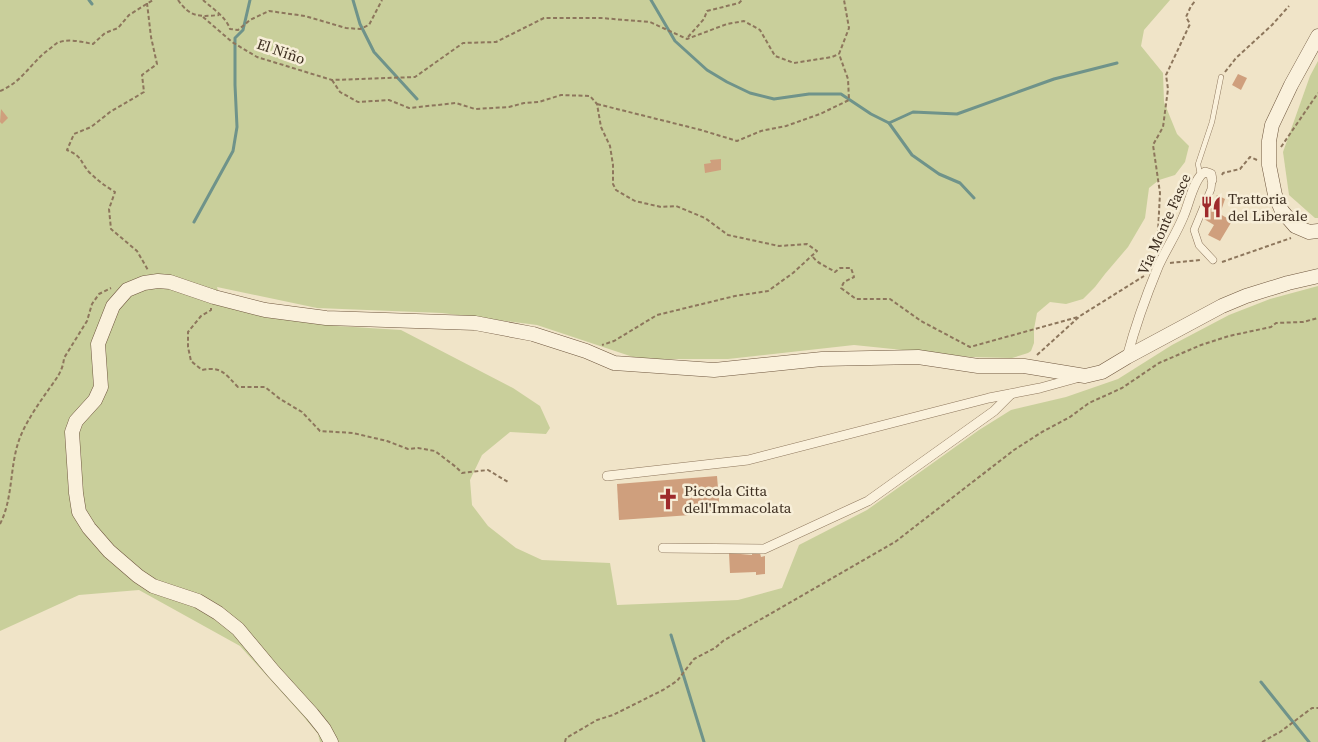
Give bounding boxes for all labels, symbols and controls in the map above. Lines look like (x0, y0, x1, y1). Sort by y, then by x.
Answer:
street label: El Niño (254, 33, 308, 69)
street label: Via Monte Fasce (1132, 170, 1196, 278)
place label: Trattoria del Liberale (1228, 188, 1308, 226)
restaurant icon: Trattoria del Liberale (1198, 194, 1224, 220)
place label: Piccola Citta dell'Immacolata (684, 480, 792, 518)
church icon: Piccola Citta dell'Immacolata (655, 486, 681, 512)

